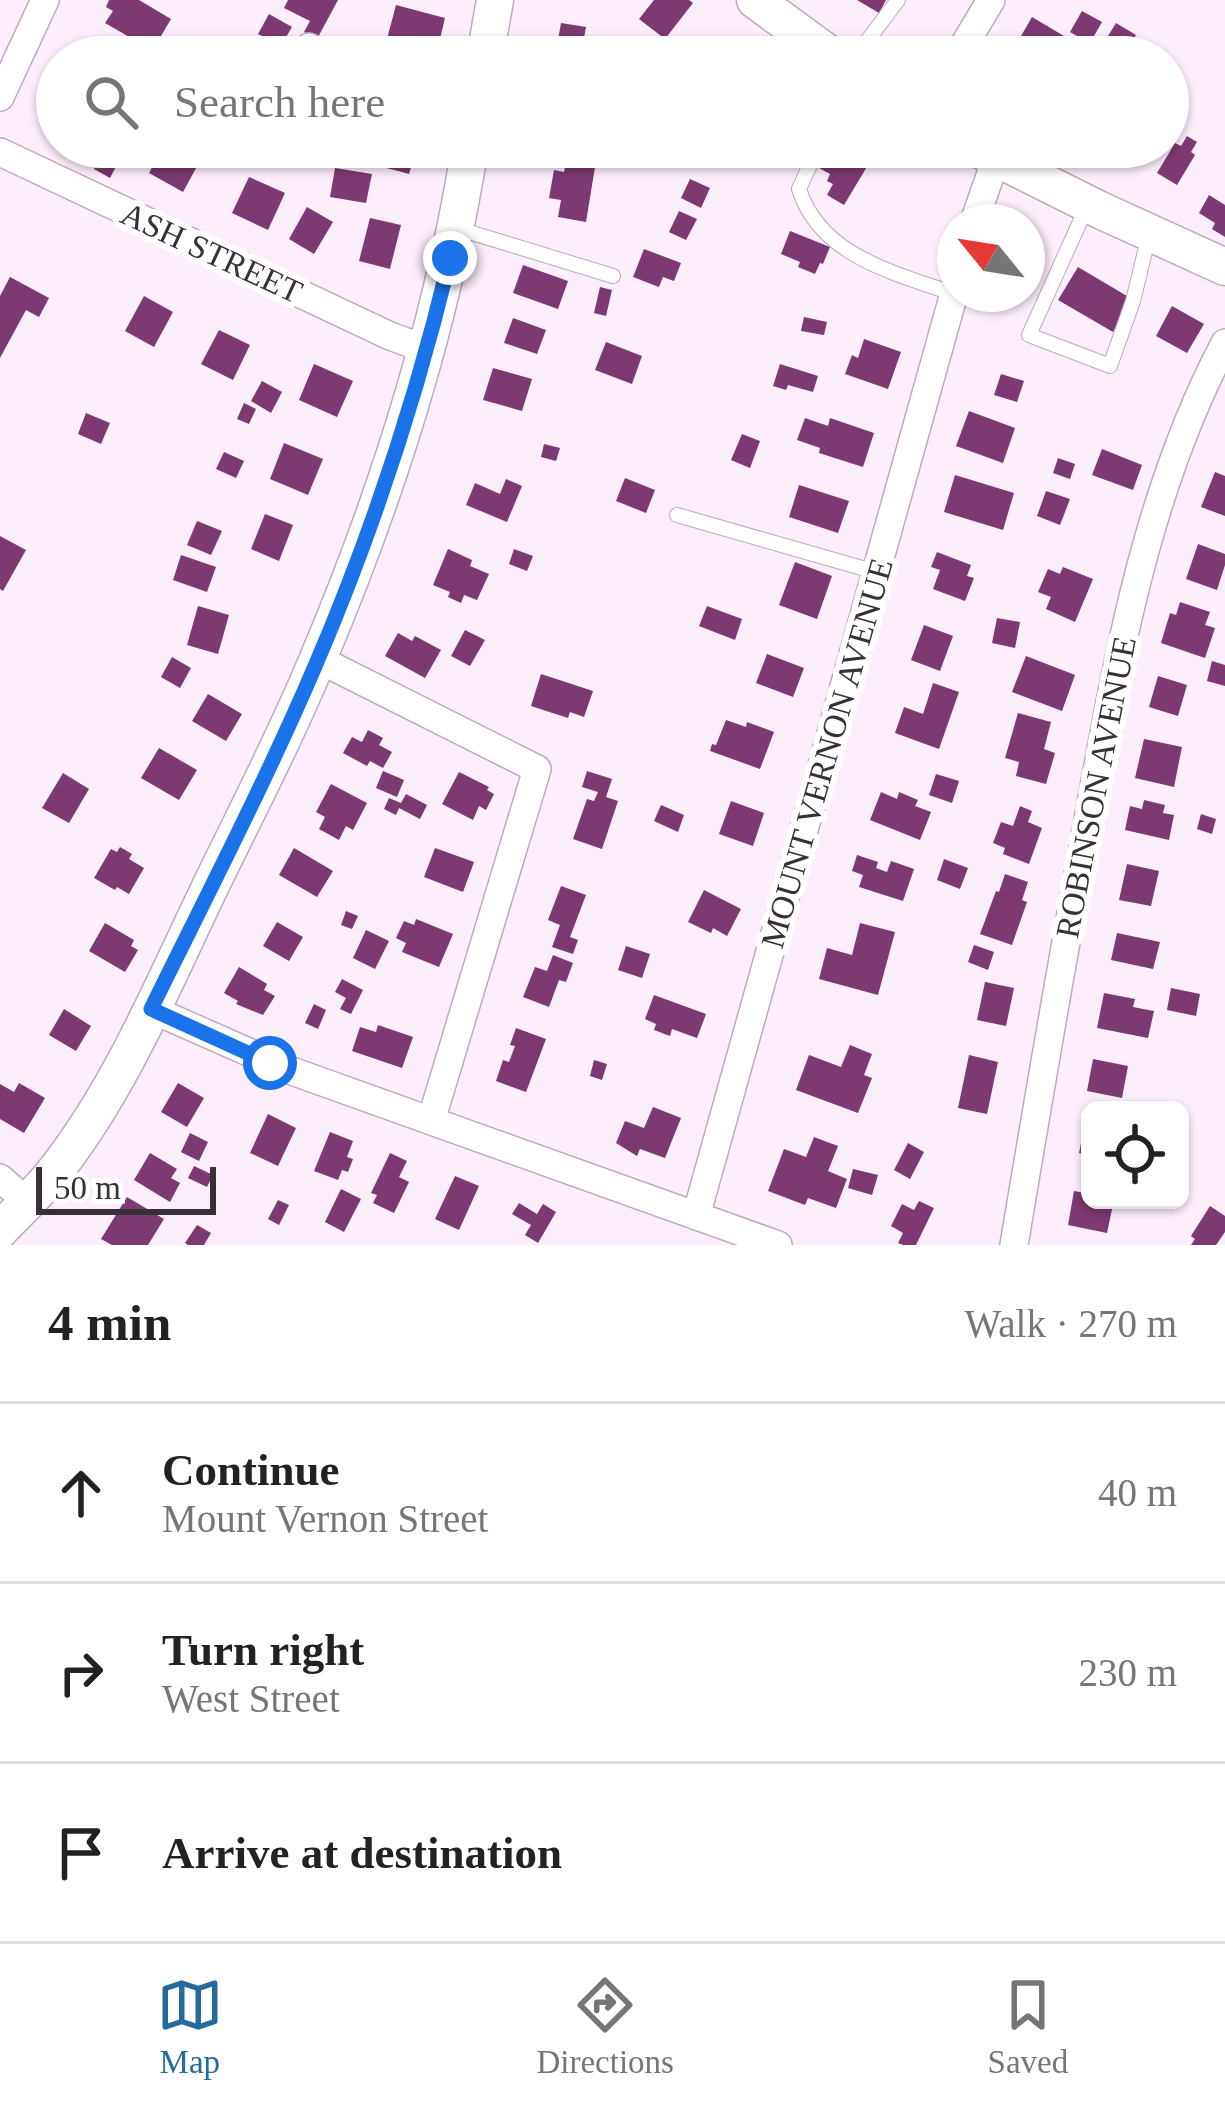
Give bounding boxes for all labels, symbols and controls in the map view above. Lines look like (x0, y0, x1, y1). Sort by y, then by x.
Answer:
search box (36, 36, 1189, 168)
icon: search (78, 69, 144, 135)
text: Search here (174, 77, 385, 127)
street label: ASH STREET (115, 195, 308, 310)
north arrow (937, 204, 1045, 312)
route end (423, 231, 477, 285)
street label: MOUNT VERNON AVENUE (754, 554, 900, 952)
street label: ROBINSON AVENUE (1049, 633, 1143, 941)
route start (243, 1036, 297, 1090)
map controls (1081, 1101, 1189, 1209)
button: locate (1081, 1101, 1189, 1209)
scale bar (36, 1161, 216, 1214)
text: 50 m (54, 1170, 121, 1206)
text: 4 min (48, 1295, 171, 1351)
text: Walk · 270 m (965, 1302, 1177, 1345)
text: Continue (162, 1445, 340, 1495)
icon: ahead (48, 1460, 114, 1526)
text: 40 m (1098, 1471, 1177, 1514)
text: Mount Vernon Street (162, 1497, 488, 1540)
text: Turn right (162, 1625, 364, 1675)
icon: right (48, 1640, 114, 1706)
text: 230 m (1078, 1651, 1177, 1694)
text: West Street (162, 1677, 340, 1720)
icon: arrive (48, 1820, 114, 1886)
text: Arrive at destination (162, 1828, 562, 1878)
tab: Map (157, 1972, 223, 2081)
tab: Directions (536, 1972, 674, 2081)
tab: Saved (988, 1972, 1068, 2081)

